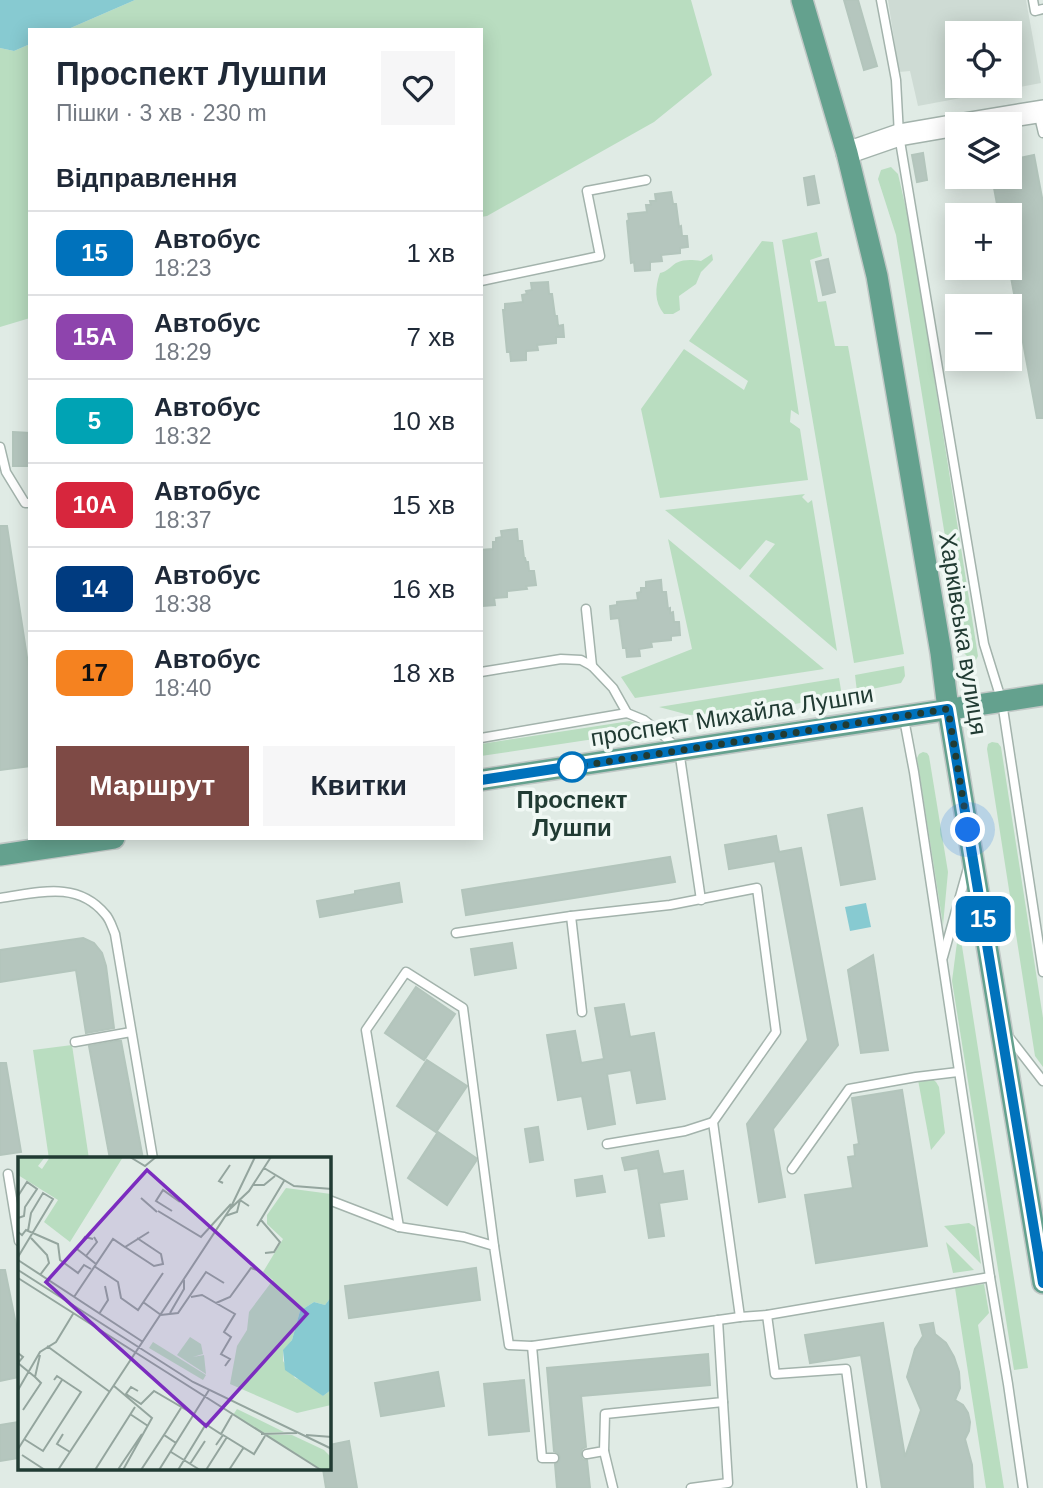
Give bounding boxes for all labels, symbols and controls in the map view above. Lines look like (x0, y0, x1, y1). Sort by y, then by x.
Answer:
map controls (945, 21, 1022, 371)
button: locate (945, 21, 1022, 98)
button: heart (381, 51, 455, 125)
text: Проспект Лушпи (56, 55, 327, 92)
text: Пішки · 3 хв · 230 m (56, 100, 267, 126)
button: layers (945, 112, 1022, 189)
text: Відправлення (56, 163, 237, 193)
button: + (945, 203, 1022, 280)
text: Автобус (154, 224, 261, 254)
text: 1 хв (407, 238, 455, 268)
text: 15 (81, 239, 108, 266)
text: 18:23 (154, 255, 212, 281)
button: − (945, 294, 1022, 371)
text: Автобус (154, 308, 261, 338)
text: 7 хв (407, 322, 455, 352)
text: 15А (72, 323, 117, 350)
text: 18:29 (154, 339, 212, 365)
text: Автобус (154, 392, 261, 422)
text: 10 хв (392, 406, 455, 436)
text: 5 (88, 407, 101, 434)
text: 18:32 (154, 423, 212, 449)
text: Автобус (154, 476, 261, 506)
text: 15 хв (392, 490, 455, 520)
text: 10А (72, 491, 117, 518)
text: 18:37 (154, 507, 212, 533)
street label: Харківська вулиця (934, 531, 993, 737)
text: Автобус (154, 560, 261, 590)
text: 16 хв (392, 574, 455, 604)
text: 14 (81, 575, 108, 602)
text: 18:38 (154, 591, 212, 617)
text: Автобус (154, 644, 261, 674)
text: 18 хв (392, 658, 455, 688)
text: 17 (81, 659, 108, 686)
text: 18:40 (154, 675, 212, 701)
street label: проспект Михайла Лушпи (589, 680, 875, 751)
button: Маршрут (56, 746, 249, 826)
button: Квитки (263, 746, 455, 826)
marker: Проспект Лушпи (557, 752, 587, 782)
place label: Проспект Лушпи (516, 786, 628, 841)
your location (950, 812, 985, 847)
line badge: 15 (951, 896, 1014, 942)
text: 15 (970, 905, 996, 932)
inset map (18, 1157, 331, 1470)

